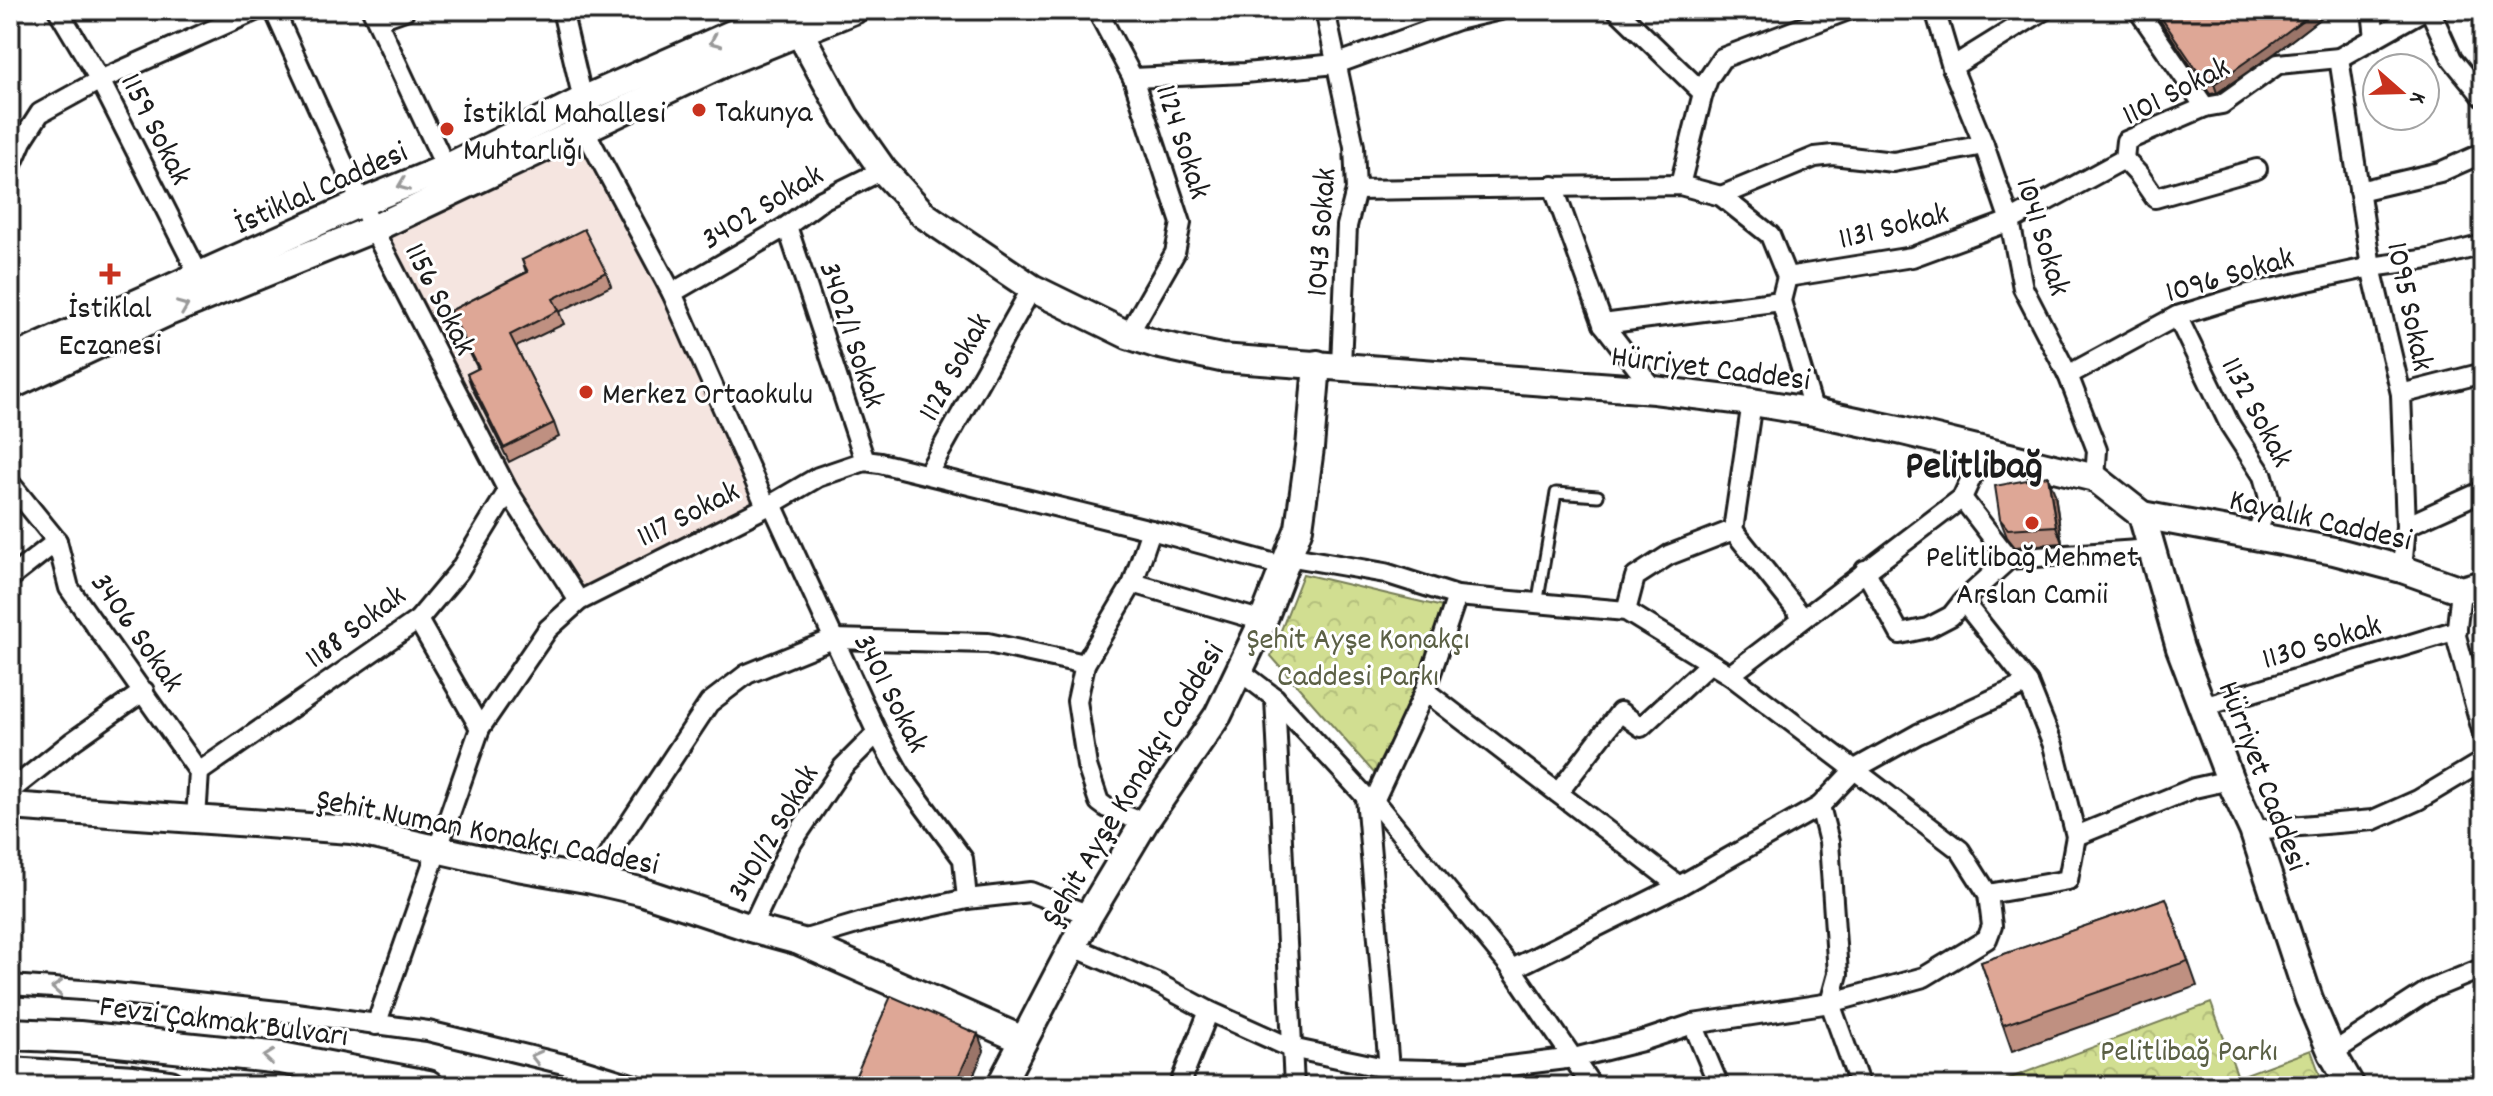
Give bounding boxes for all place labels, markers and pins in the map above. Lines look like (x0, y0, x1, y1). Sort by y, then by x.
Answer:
place label: Takunya (715, 92, 813, 138)
place label: İstiklal Mahallesi Muhtarlığı (463, 93, 666, 176)
marker: Takunya (690, 101, 708, 119)
marker: İstiklal Mahallesi Muhtarlığı (438, 120, 456, 138)
marker: İstiklal Eczanesi (101, 265, 119, 283)
place label: İstiklal Eczanesi (59, 288, 162, 371)
place label: Merkez Ortaokulu (602, 374, 813, 420)
marker: Merkez Ortaokulu (577, 383, 595, 401)
marker: Pelitlibağ Mehmet Arslan Camii (2023, 514, 2041, 532)
place label: Pelitlibağ Mehmet Arslan Camii (1926, 537, 2139, 620)

